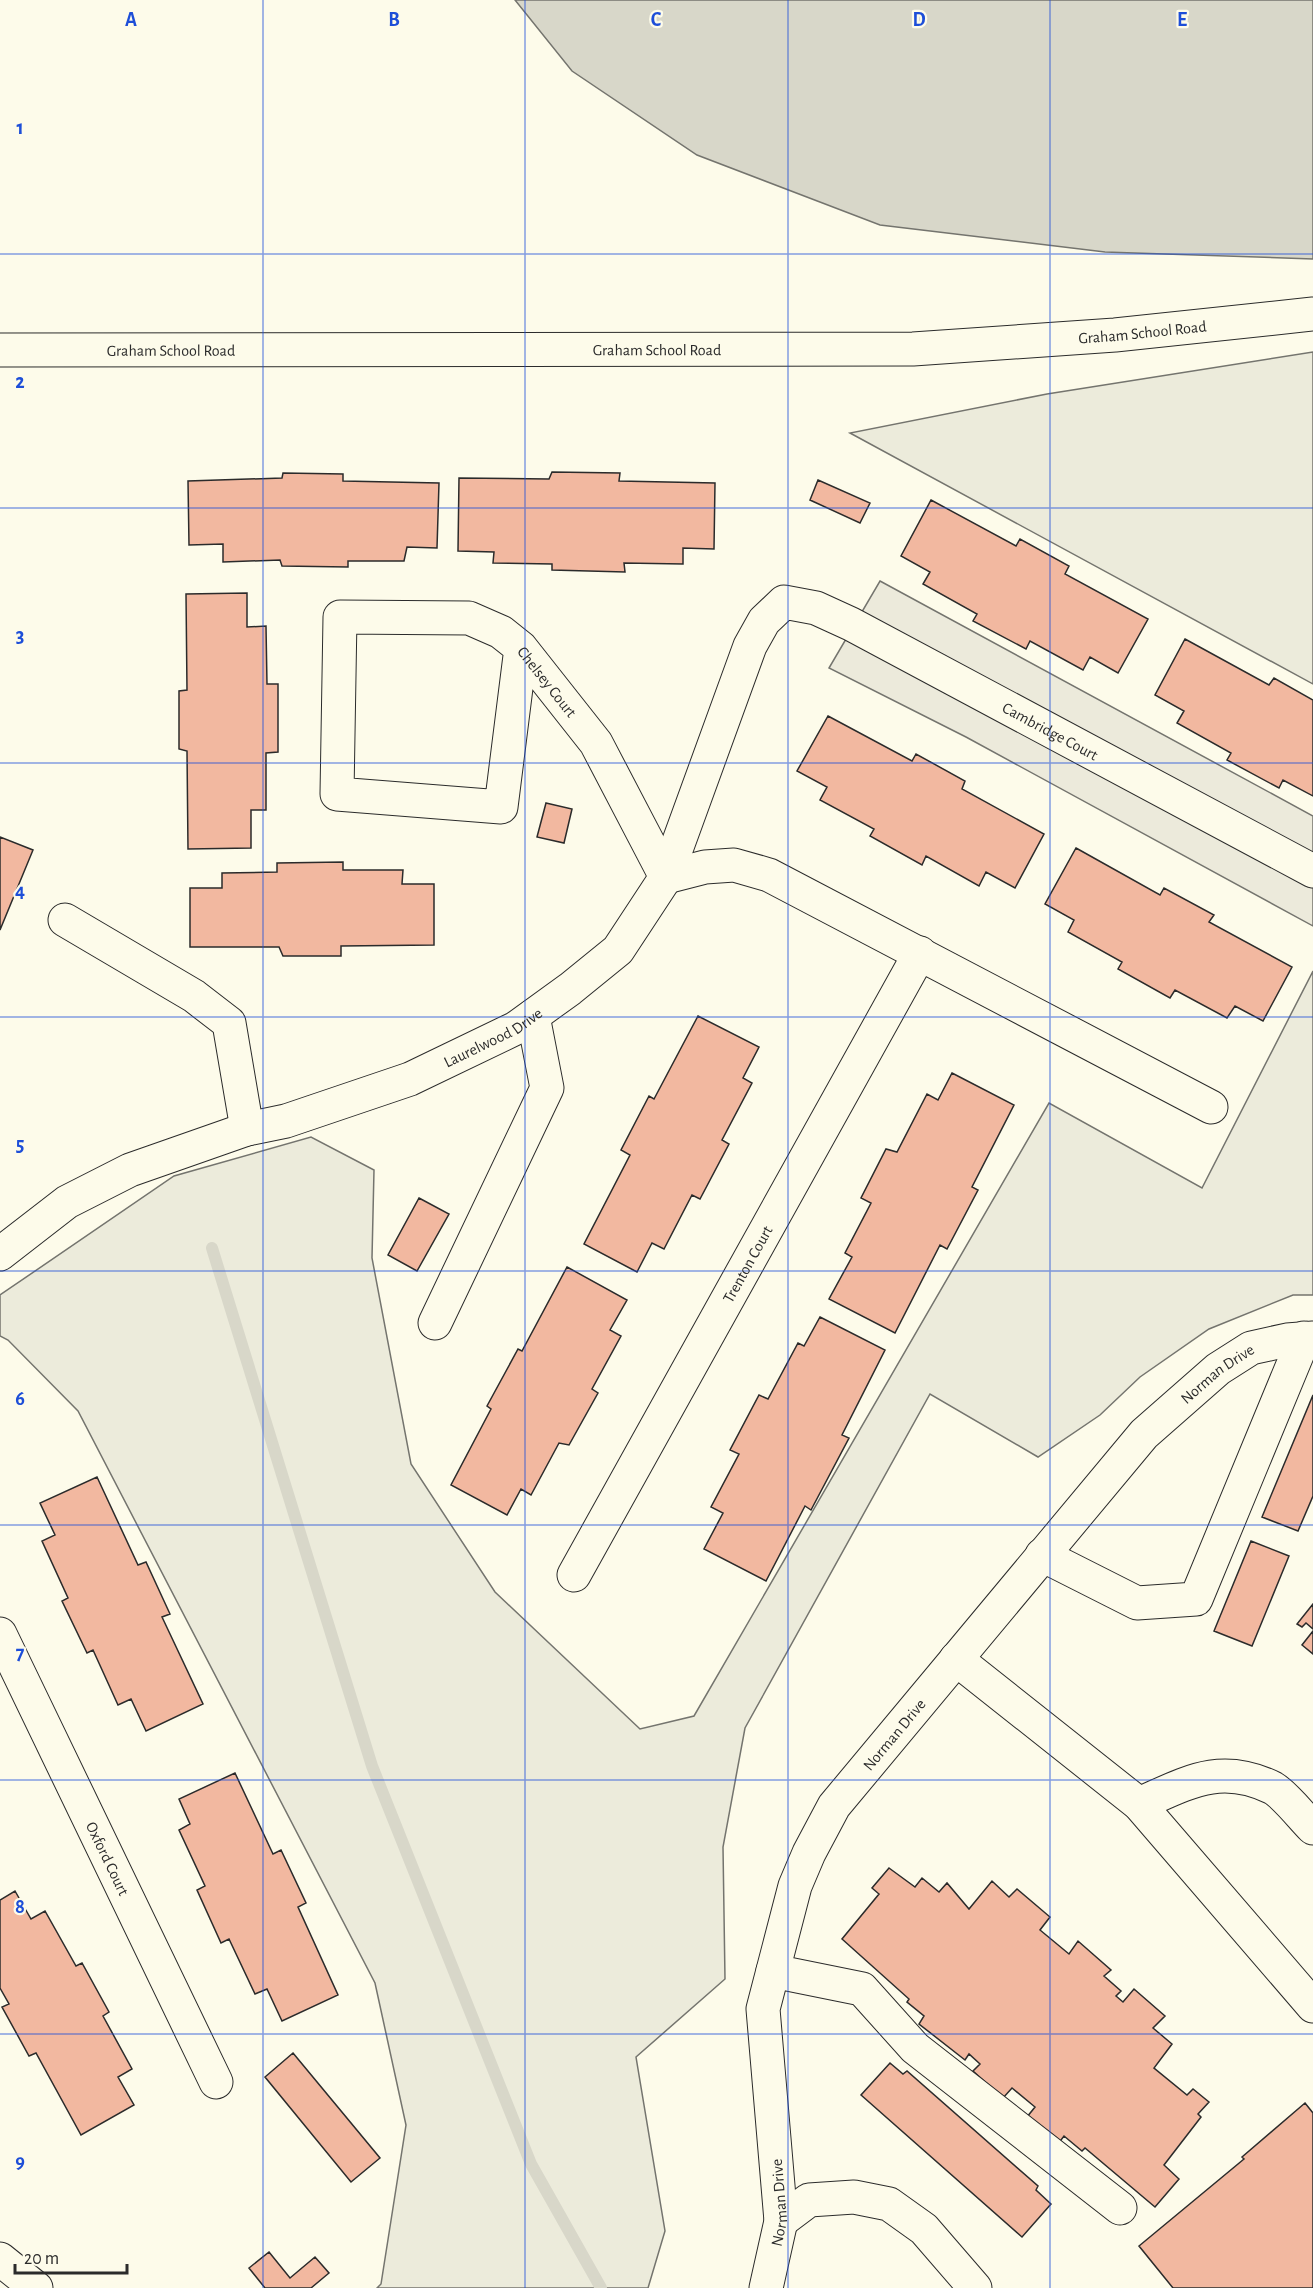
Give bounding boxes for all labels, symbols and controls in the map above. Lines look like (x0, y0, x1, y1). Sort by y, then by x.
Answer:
text: A (125, 10, 137, 30)
text: B (388, 10, 400, 30)
text: C (651, 10, 662, 30)
text: D (912, 10, 926, 30)
text: E (1177, 10, 1187, 30)
text: 1 (16, 118, 24, 138)
street label: Graham School Road (1078, 318, 1207, 347)
street label: Graham School Road (593, 342, 721, 358)
street label: Graham School Road (107, 343, 235, 359)
text: 2 (15, 372, 25, 392)
text: 3 (16, 626, 24, 646)
street label: Chelsey Court (514, 644, 579, 720)
street label: Cambridge Court (1000, 700, 1101, 764)
text: 4 (15, 881, 25, 901)
street label: Laurelwood Drive (441, 1005, 545, 1071)
text: 5 (16, 1135, 24, 1155)
street label: Trenton Court (720, 1223, 776, 1306)
street label: Norman Drive (1178, 1341, 1257, 1407)
text: 6 (15, 1389, 25, 1409)
text: 7 (16, 1643, 25, 1663)
street label: Norman Drive (860, 1696, 929, 1774)
street label: Oxford Court (83, 1819, 132, 1898)
text: 8 (15, 1897, 25, 1917)
text: 9 (15, 2152, 25, 2172)
street label: Norman Drive (769, 2158, 790, 2248)
scale bar (15, 2237, 128, 2275)
text: 20 m (24, 2250, 59, 2268)

